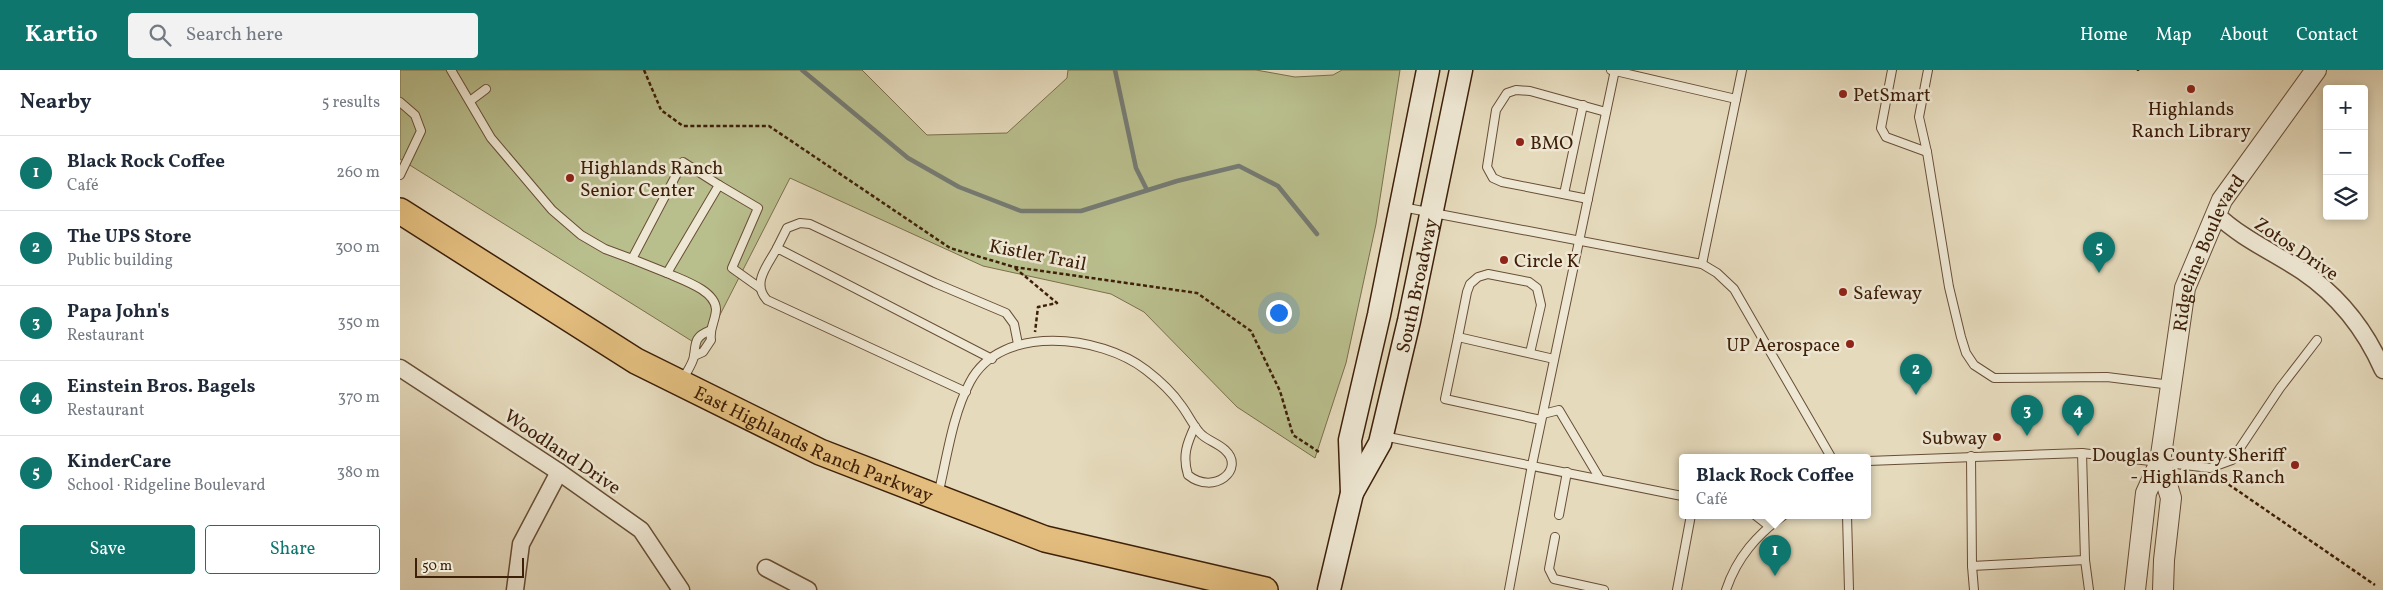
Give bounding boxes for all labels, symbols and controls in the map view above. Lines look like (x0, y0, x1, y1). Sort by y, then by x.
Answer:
search box (128, 13, 478, 58)
text: Kartio (25, 18, 98, 52)
icon: search (146, 21, 174, 49)
text: Search here (186, 22, 283, 48)
text: Home (2080, 23, 2128, 48)
text: Map (2156, 23, 2192, 48)
text: About (2220, 23, 2268, 48)
text: Contact (2296, 23, 2358, 48)
place label: PetSmart (1853, 83, 1931, 109)
marker: Highlands Ranch Library (2185, 83, 2197, 95)
map controls (2323, 85, 2368, 220)
button: + (2323, 85, 2368, 130)
text: Nearby (20, 88, 91, 117)
marker: PetSmart (1837, 88, 1849, 100)
text: 5 results (322, 92, 380, 114)
place label: Highlands Ranch Library (2131, 97, 2251, 145)
button: − (2323, 130, 2368, 175)
place label: BMO (1530, 131, 1573, 157)
marker: BMO (1514, 136, 1526, 148)
text: Black Rock Coffee (67, 149, 225, 175)
place label: Highlands Ranch Senior Center (580, 156, 723, 204)
text: 1 (33, 162, 39, 184)
text: 260 m (336, 162, 380, 184)
street label: Ridgeline Boulevard (2168, 169, 2252, 334)
marker: Highlands Ranch Senior Center (564, 172, 576, 184)
text: Café (67, 175, 98, 197)
button: layers (2323, 175, 2368, 220)
street label: Zotos Drive (2248, 212, 2343, 288)
street label: South Broadway (1391, 216, 1445, 356)
text: The UPS Store (67, 224, 191, 250)
pin: 5 (2083, 232, 2115, 273)
street label: Kistler Trail (987, 234, 1089, 278)
text: 2 (32, 237, 40, 259)
text: 300 m (335, 237, 380, 259)
place label: Circle K (1514, 249, 1580, 275)
text: Public building (67, 250, 173, 272)
marker: Circle K (1498, 254, 1510, 266)
place label: Safeway (1853, 281, 1922, 307)
marker: Safeway (1837, 286, 1849, 298)
text: Papa John's (67, 299, 170, 325)
your location (1266, 300, 1292, 326)
text: 3 (32, 312, 40, 334)
text: 350 m (337, 312, 380, 334)
text: Restaurant (67, 325, 145, 347)
place label: UP Aerospace (1726, 333, 1840, 359)
marker: UP Aerospace (1844, 338, 1856, 350)
pin: 2 (1900, 354, 1932, 395)
text: Einstein Bros. Bagels (67, 374, 256, 400)
street label: East Highlands Ranch Parkway (689, 381, 937, 510)
text: 4 (31, 387, 41, 409)
text: 370 m (338, 387, 380, 409)
pin: 3 (2011, 395, 2043, 436)
pin: 4 (2062, 395, 2094, 436)
text: Restaurant (67, 400, 145, 422)
street label: Woodland Drive (498, 404, 625, 501)
place label: Subway (1922, 426, 1987, 452)
marker: Subway (1991, 431, 2003, 443)
place label: Douglas County Sheriff - Highlands Ranch (2092, 443, 2287, 491)
text: KinderCare (67, 449, 171, 475)
popup (1679, 454, 1871, 519)
marker: Douglas County Sheriff - Highlands Ranch (2289, 459, 2301, 471)
text: 5 (32, 462, 40, 484)
text: 380 m (337, 462, 380, 484)
text: Black Rock Coffee (1696, 463, 1854, 489)
text: School · Ridgeline Boulevard (67, 475, 266, 497)
text: Café (1696, 489, 1728, 511)
button: Save (20, 525, 195, 574)
button: Share (205, 525, 380, 574)
pin: 1 (1759, 535, 1791, 576)
scale bar (415, 555, 524, 578)
text: 50 m (422, 557, 452, 576)

